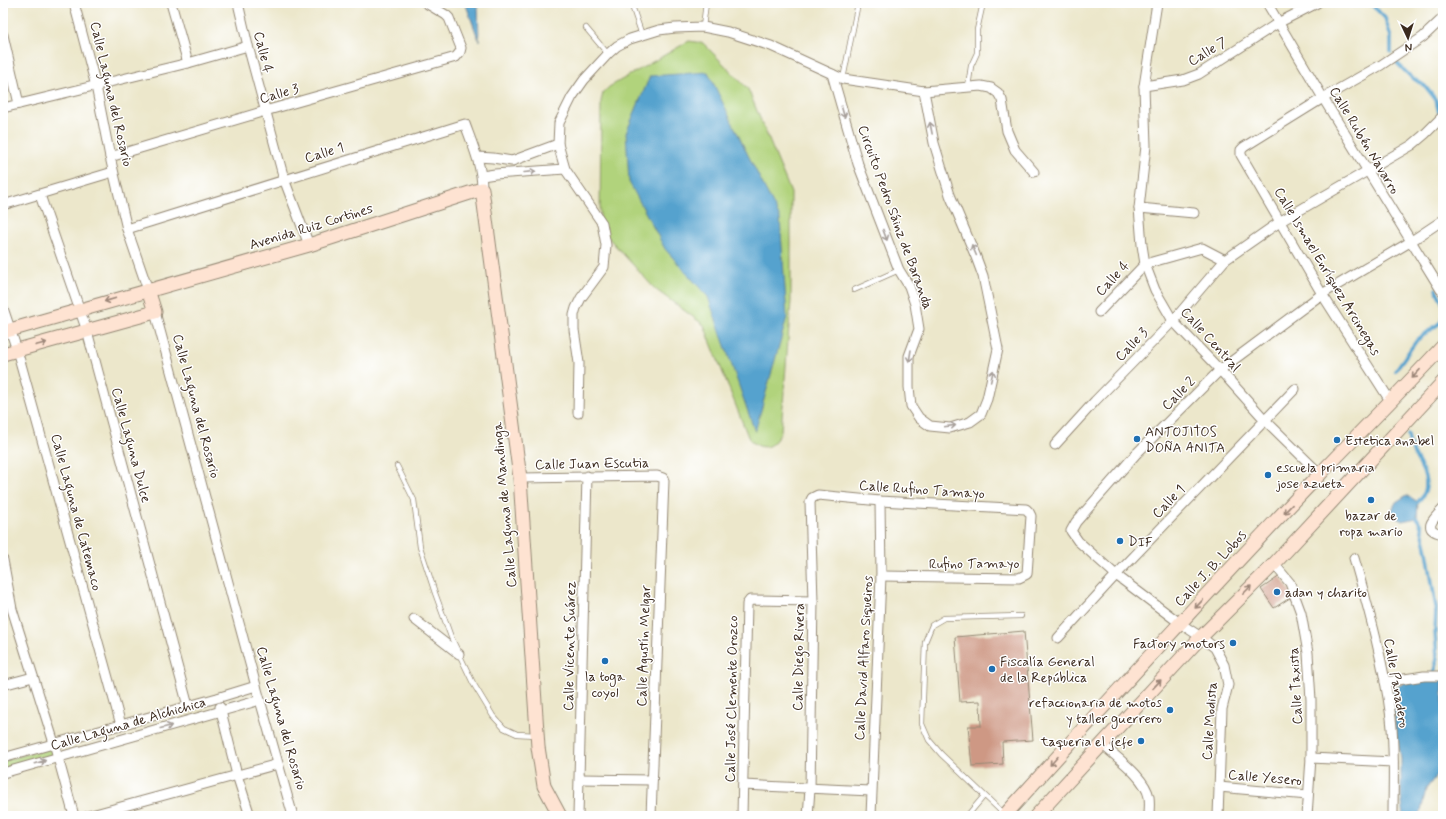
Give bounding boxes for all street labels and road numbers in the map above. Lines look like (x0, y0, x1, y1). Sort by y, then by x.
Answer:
street label: Calle Laguna del Rosario (84, 20, 136, 169)
street label: Calle 4 (249, 30, 277, 75)
street label: Calle 7 (1185, 33, 1231, 70)
street label: Calle 3 (257, 80, 301, 108)
street label: Calle Rubén Navarro (1325, 83, 1403, 198)
street label: Circuito Pedro Sáinz de Baranda (853, 123, 937, 312)
street label: Calle 1 (302, 138, 346, 167)
street label: Calle Ismael Enríquez Arcinegas (1269, 184, 1385, 360)
street label: Avenida Ruiz Cortines (247, 200, 375, 254)
street label: Calle 4 (1092, 257, 1134, 300)
street label: Calle Central (1176, 303, 1244, 376)
street label: Calle 3 (1111, 324, 1152, 365)
street label: Calle Laguna del Rosario (166, 332, 224, 481)
street label: Calle 2 (1158, 373, 1200, 414)
street label: Calle Laguna Dulce (105, 386, 155, 505)
street label: Calle Laguna de Mandinga (489, 421, 523, 588)
street label: Calle Laguna de Catemaco (44, 432, 106, 593)
street label: Calle Juan Escutia (535, 454, 649, 474)
street label: Calle Rufino Tamayo (858, 477, 985, 503)
street label: Calle 1 (1148, 481, 1189, 522)
street label: Calle J. B. Lobos (1171, 526, 1251, 611)
street label: Rufino Tamayo (929, 555, 1019, 573)
street label: Calle David Alfaro Siqueiros (851, 575, 877, 741)
street label: Calle Vicente Suárez (560, 581, 580, 711)
street label: Calle Agustín Melgar (633, 585, 655, 707)
street label: Calle Diego Rivera (789, 603, 811, 711)
street label: Calle José Clemente Orozco (722, 615, 742, 783)
street label: Calle Panadero (1379, 637, 1413, 729)
street label: Calle Laguna del Rosario (250, 644, 310, 793)
street label: Calle Taxista (1285, 647, 1307, 725)
street label: Calle Modista (1198, 681, 1222, 761)
street label: Calle Laguna de Alchichica (48, 693, 209, 757)
street label: Calle Yesero (1227, 766, 1302, 790)

